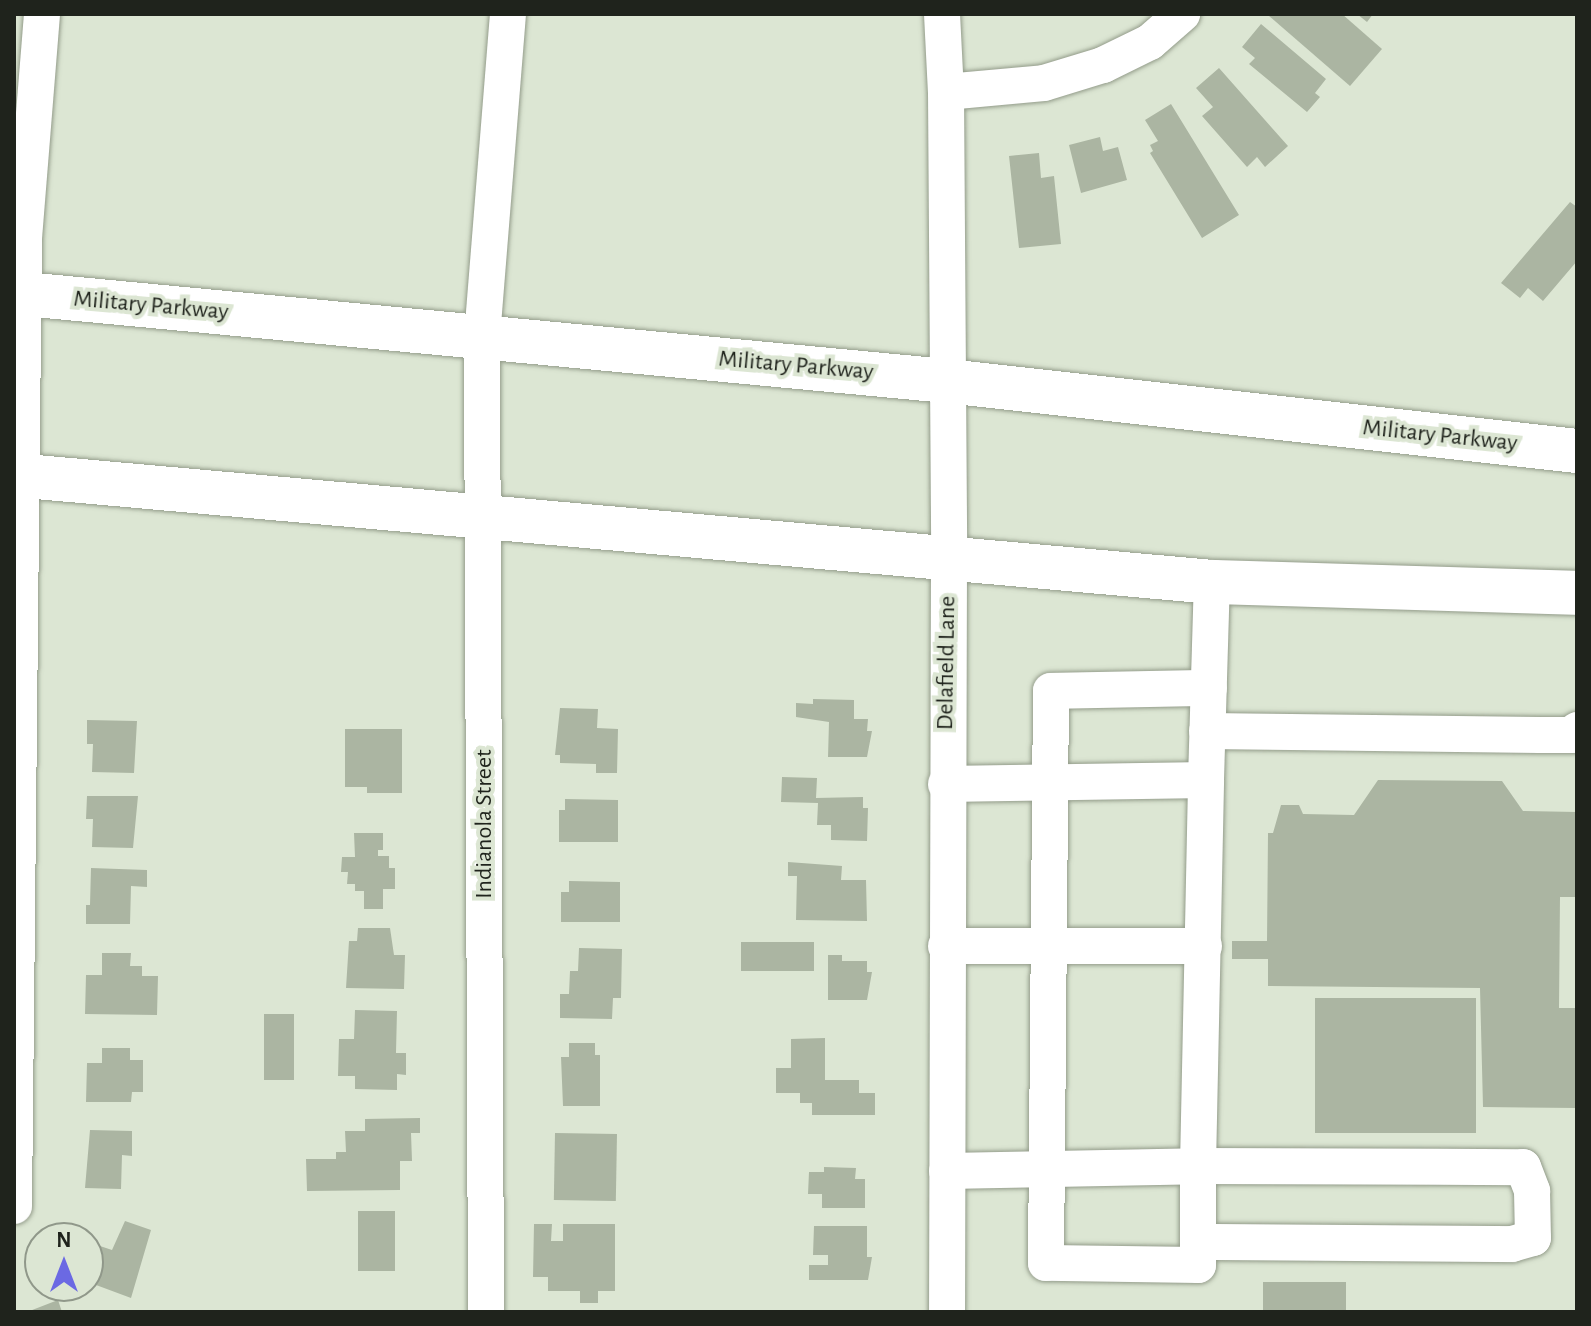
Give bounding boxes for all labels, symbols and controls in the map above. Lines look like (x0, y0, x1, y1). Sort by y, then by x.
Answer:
street label: Military Parkway (72, 285, 230, 327)
street label: Military Parkway (717, 345, 875, 387)
street label: Military Parkway (1361, 414, 1519, 458)
street label: Delafield Lane (931, 596, 963, 730)
street label: Indianola Street (471, 749, 499, 899)
north arrow (24, 1222, 104, 1302)
text: N (56, 1229, 72, 1251)

